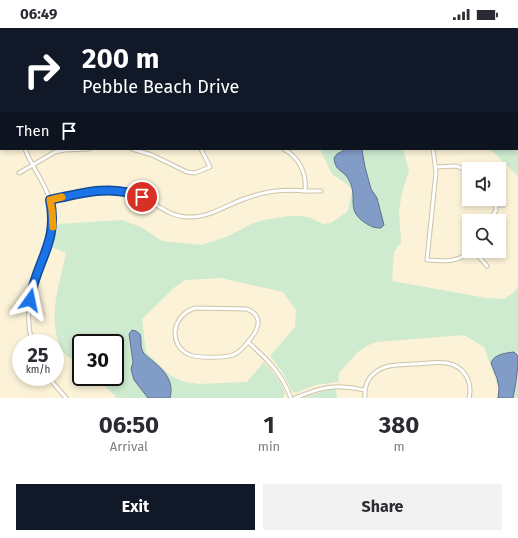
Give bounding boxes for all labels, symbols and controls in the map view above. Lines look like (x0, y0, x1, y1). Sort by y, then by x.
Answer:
text: 06:49 (20, 5, 57, 23)
text: 200 m (82, 42, 160, 75)
icon: right (16, 44, 68, 96)
text: Pebble Beach Drive (82, 76, 239, 98)
icon: arrive (58, 120, 80, 142)
text: Then (16, 122, 50, 140)
map controls (462, 162, 506, 258)
button: sound (462, 162, 506, 206)
pin (125, 180, 159, 214)
icon: arrive (131, 186, 153, 208)
button: search (462, 214, 506, 258)
position arrow (9, 279, 51, 321)
speed limit sign: 30 (72, 334, 124, 386)
text: 25 (27, 343, 49, 367)
text: km/h (26, 364, 50, 376)
text: 06:50 (99, 411, 159, 439)
text: 1 (263, 411, 275, 439)
text: 380 (379, 411, 419, 439)
text: Arrival (110, 439, 148, 454)
text: min (258, 439, 280, 454)
text: m (394, 439, 405, 454)
button: Exit (16, 484, 255, 530)
button: Share (263, 484, 502, 530)

